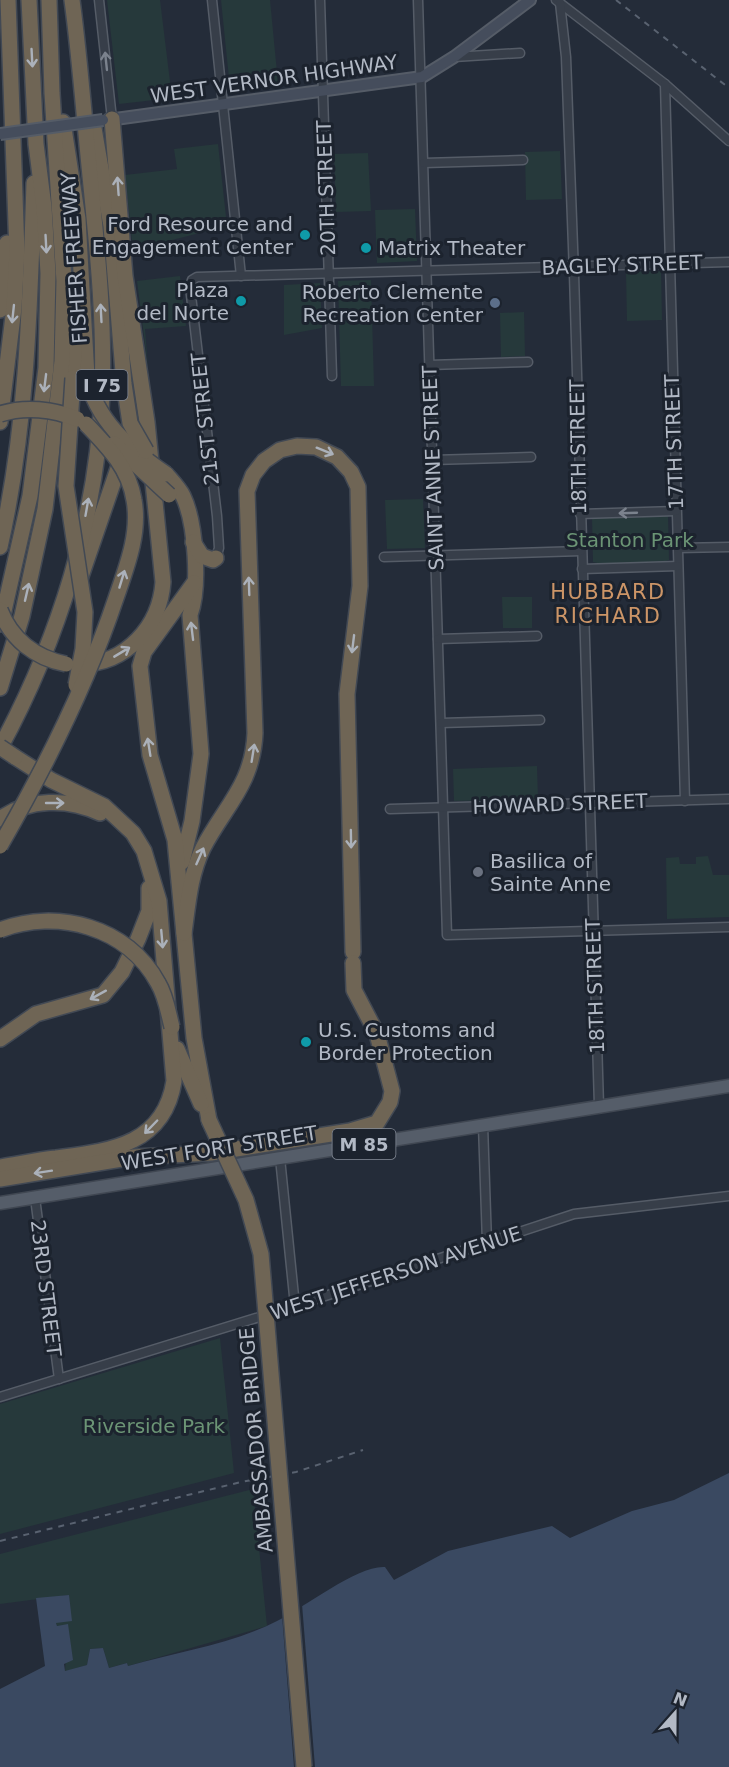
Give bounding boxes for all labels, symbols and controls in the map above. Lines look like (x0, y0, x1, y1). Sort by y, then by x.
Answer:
one-way arrow (26, 48, 37, 68)
street label: WEST VERNOR HIGHWAY (149, 50, 400, 108)
one-way arrow (100, 52, 111, 71)
street label: 20TH STREET (312, 119, 340, 256)
street label: FISHER FREEWAY (56, 171, 92, 344)
one-way arrow (113, 176, 124, 196)
place label: Ford Resource and Engagement Center (92, 212, 294, 259)
marker: Ford Resource and Engagement Center (298, 228, 312, 242)
one-way arrow (41, 233, 52, 253)
place label: Matrix Theater (378, 236, 526, 260)
marker: Matrix Theater (359, 241, 373, 255)
street label: BAGLEY STREET (541, 250, 704, 280)
place label: Plaza del Norte (137, 278, 229, 325)
place label: Roberto Clemente Recreation Center (302, 280, 484, 327)
marker: Plaza del Norte (234, 294, 248, 308)
marker: Roberto Clemente Recreation Center (488, 296, 502, 310)
one-way arrow (7, 303, 18, 323)
one-way arrow (96, 304, 107, 324)
street label: 21ST STREET (186, 351, 224, 486)
street label: SAINT ANNE STREET (417, 364, 449, 571)
road number: I 75 (76, 370, 128, 400)
one-way arrow (39, 372, 50, 392)
street label: 17TH STREET (660, 373, 688, 510)
street label: 18TH STREET (565, 378, 591, 515)
one-way arrow (315, 446, 333, 457)
one-way arrow (82, 498, 93, 517)
one-way arrow (619, 507, 639, 518)
park label: Stanton Park (566, 528, 694, 552)
one-way arrow (117, 570, 128, 589)
one-way arrow (244, 576, 255, 596)
district label: HUBBARD RICHARD (550, 580, 666, 628)
one-way arrow (22, 582, 33, 602)
one-way arrow (186, 621, 197, 641)
one-way arrow (348, 634, 359, 654)
one-way arrow (113, 645, 130, 657)
one-way arrow (144, 738, 155, 758)
one-way arrow (248, 743, 259, 763)
street label: HOWARD STREET (472, 789, 649, 819)
one-way arrow (45, 797, 64, 809)
one-way arrow (345, 828, 357, 848)
one-way arrow (195, 847, 207, 865)
place label: Basilica of Sainte Anne (490, 849, 611, 896)
marker: Basilica of Sainte Anne (471, 865, 485, 879)
street label: 18TH STREET (581, 917, 609, 1054)
one-way arrow (157, 929, 168, 948)
one-way arrow (90, 989, 107, 1001)
place label: U.S. Customs and Border Protection (318, 1018, 495, 1065)
marker: U.S. Customs and Border Protection (299, 1035, 313, 1049)
one-way arrow (143, 1119, 158, 1134)
street label: WEST FORT STREET (119, 1121, 320, 1175)
road number: M 85 (332, 1129, 395, 1159)
one-way arrow (34, 1167, 53, 1178)
street label: 23RD STREET (26, 1218, 66, 1358)
street label: WEST JEFFERSON AVENUE (267, 1221, 525, 1325)
street label: AMBASSADOR BRIDGE (234, 1326, 278, 1554)
park label: Riverside Park (83, 1414, 226, 1438)
north arrow (645, 1683, 705, 1743)
text: N (671, 1688, 690, 1711)

